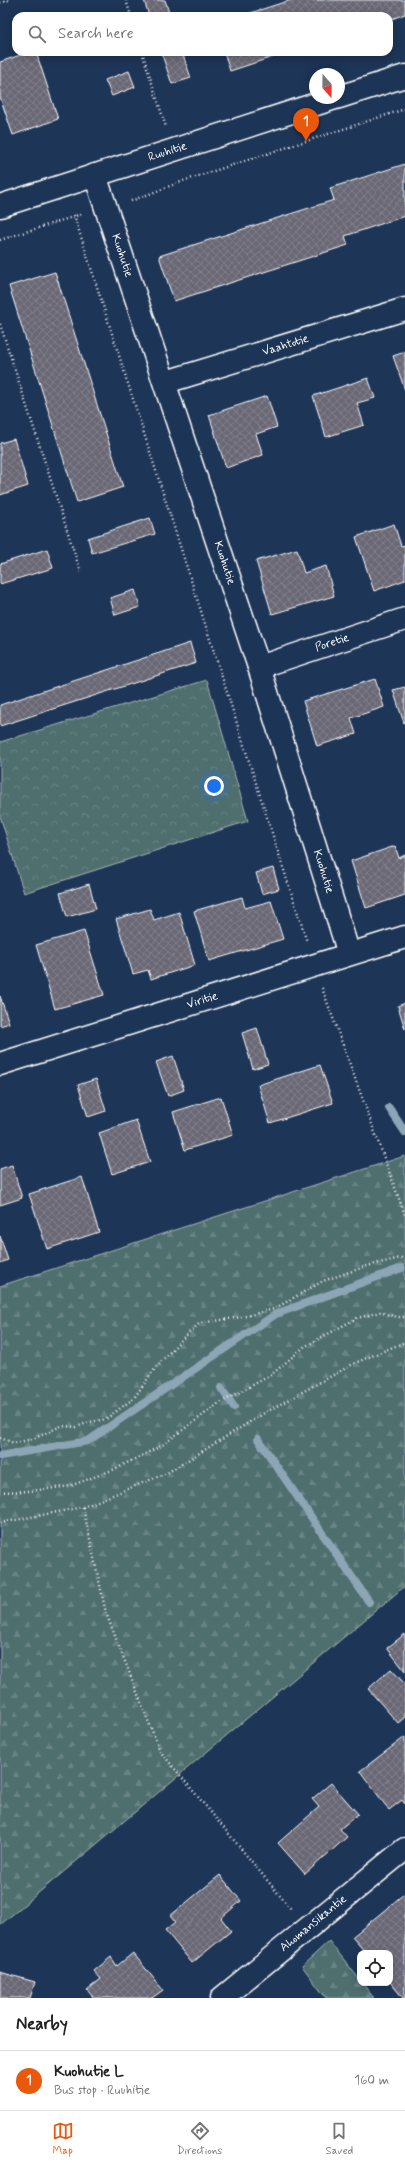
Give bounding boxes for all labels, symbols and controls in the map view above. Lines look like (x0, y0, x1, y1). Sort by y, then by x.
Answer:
search box (12, 12, 393, 56)
icon: search (26, 23, 48, 45)
text: Search here (58, 24, 134, 44)
north arrow (309, 68, 345, 104)
pin: 1 (293, 108, 319, 141)
street label: Ruuhitie (146, 138, 189, 166)
street label: Kuohutie (107, 232, 137, 280)
street label: Vaahtotie (260, 331, 311, 360)
street label: Kuohutie (210, 539, 239, 587)
street label: Poretie (313, 630, 351, 656)
your location (204, 776, 224, 796)
street label: Kuohutie (309, 848, 338, 896)
street label: Viritie (185, 988, 220, 1013)
street label: Ahomansikantie (277, 1891, 350, 1956)
map controls (357, 1950, 393, 1986)
button: locate (357, 1950, 393, 1986)
text: Nearby (16, 2013, 68, 2035)
text: Kuohutie L (54, 2062, 124, 2082)
text: 1 (26, 2072, 32, 2089)
text: 160 m (354, 2072, 389, 2089)
text: Bus stop · Ruuhitie (54, 2082, 150, 2099)
tab: Map (52, 2120, 74, 2158)
tab: Directions (177, 2120, 222, 2158)
tab: Saved (326, 2120, 353, 2158)

